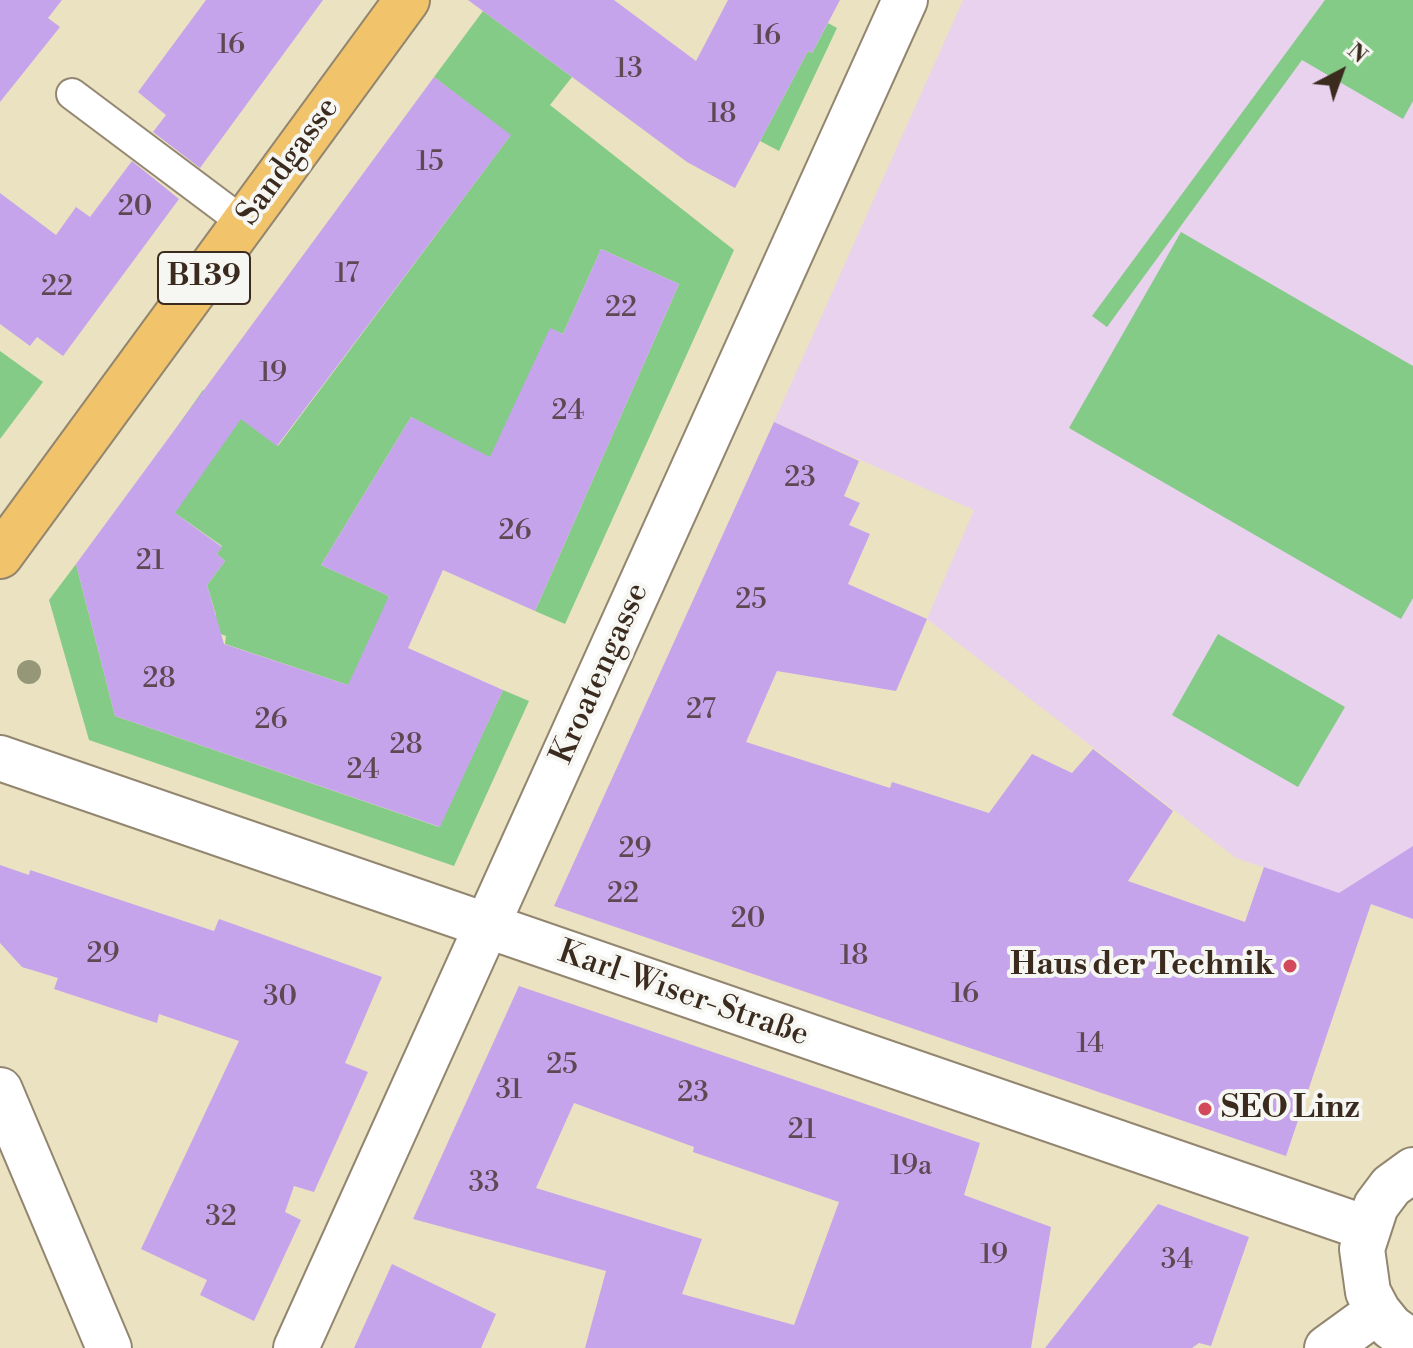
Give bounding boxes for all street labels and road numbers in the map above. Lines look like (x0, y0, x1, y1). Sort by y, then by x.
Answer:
street label: Sandgasse (230, 91, 348, 233)
road number: B139 (158, 252, 250, 304)
street label: Kroatengasse (544, 577, 658, 771)
street label: Karl-Wiser-Straße (553, 934, 813, 1056)

